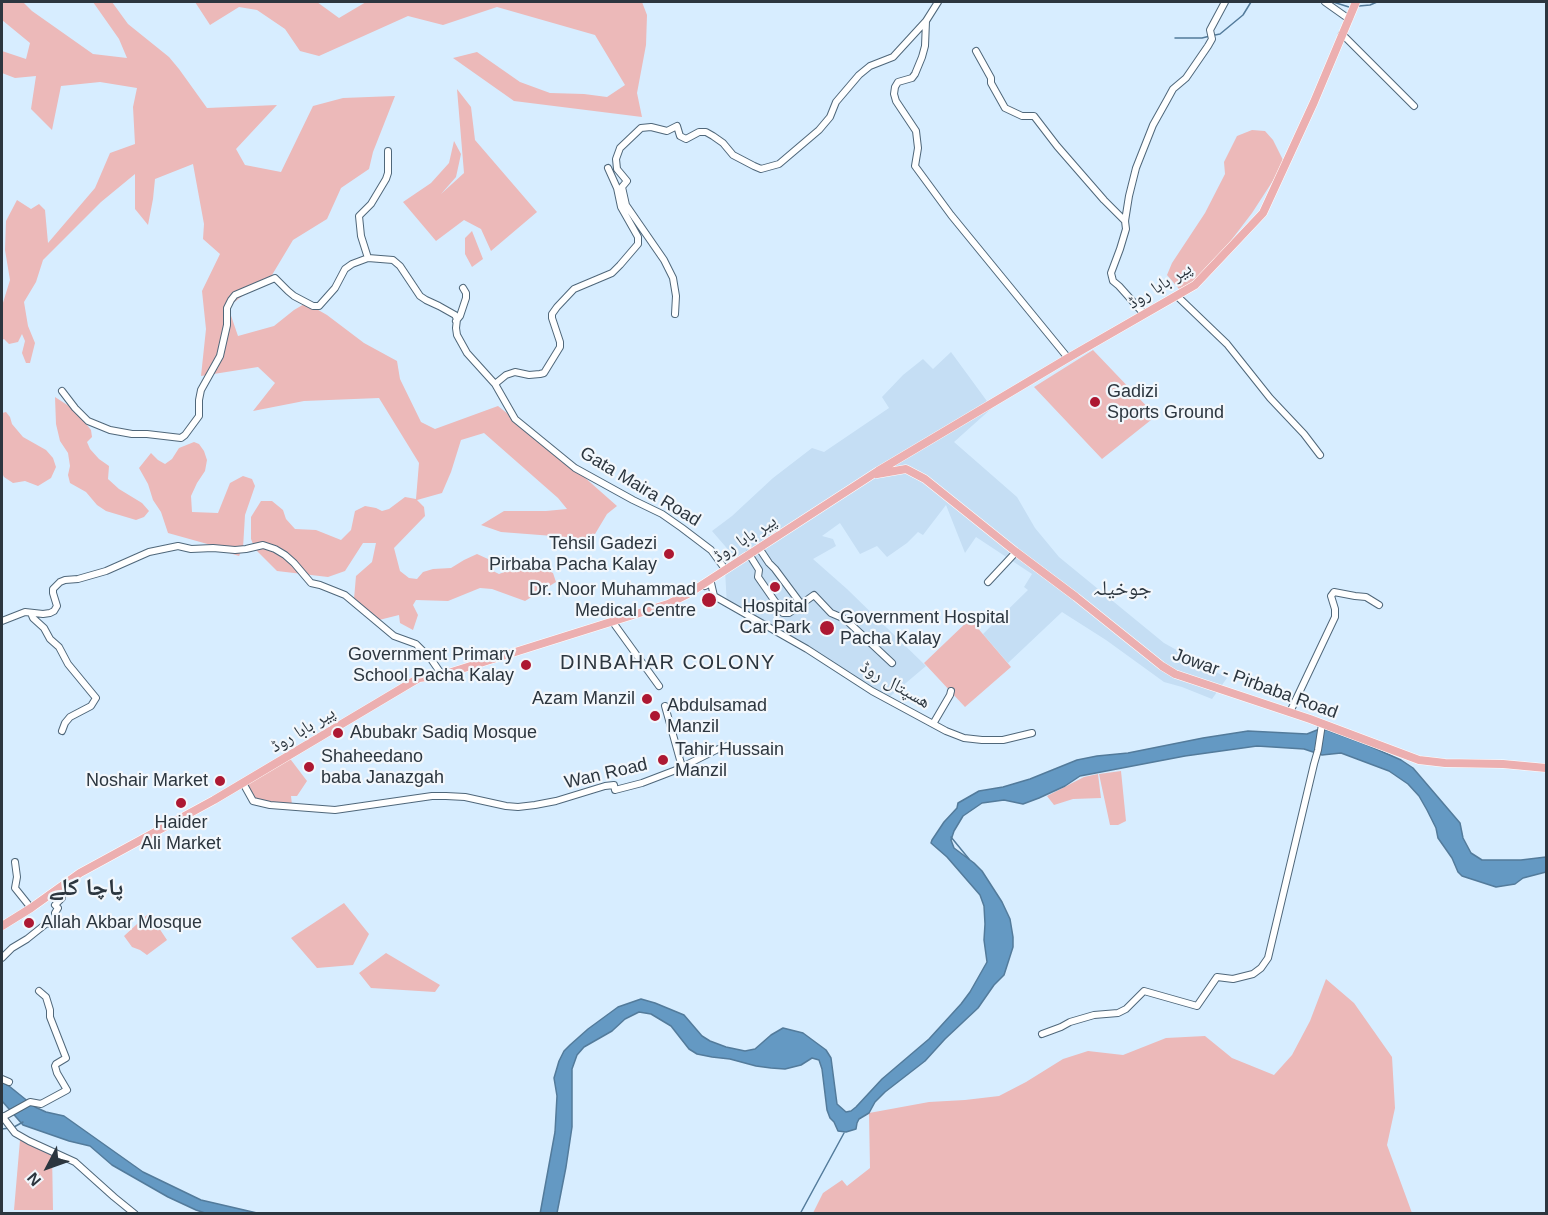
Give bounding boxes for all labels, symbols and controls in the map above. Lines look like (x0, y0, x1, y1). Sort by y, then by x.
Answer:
street label: پیر بابا روڈ (1124, 258, 1196, 314)
place label: Gadizi Sports Ground (1107, 381, 1224, 424)
marker: Gadizi Sports Ground (1088, 395, 1102, 409)
street label: Gata Maira Road (576, 442, 704, 532)
street label: پیر بابا روڈ (709, 510, 781, 568)
place label: Tehsil Gadezi Pirbaba Pacha Kalay (489, 533, 657, 576)
marker: Tehsil Gadezi Pirbaba Pacha Kalay (662, 547, 676, 561)
district label: جوخیلہ (1093, 576, 1151, 602)
place label: Dr. Noor Muhammad Medical Centre (529, 579, 696, 622)
marker: Hospital Car Park (768, 580, 782, 594)
marker: Dr. Noor Muhammad Medical Centre (700, 591, 718, 609)
place label: Hospital Car Park (739, 596, 811, 638)
place label: Government Hospital Pacha Kalay (840, 607, 1009, 650)
marker: Government Hospital Pacha Kalay (818, 619, 836, 637)
place label: Government Primary School Pacha Kalay (348, 644, 514, 686)
street label: Jowar - Pirbaba Road (1170, 644, 1340, 724)
district label: DINBAHAR COLONY (560, 651, 776, 675)
street label: ھسپتال روڈ (856, 656, 934, 714)
marker: Government Primary School Pacha Kalay (519, 658, 533, 672)
place label: Azam Manzil (532, 688, 635, 710)
marker: Azam Manzil (640, 692, 654, 706)
place label: Abdulsamad Manzil (667, 695, 767, 738)
street label: پیر بابا روڈ (267, 702, 339, 758)
marker: Abdulsamad Manzil (648, 709, 662, 723)
place label: Abubakr Sadiq Mosque (350, 722, 537, 744)
marker: Abubakr Sadiq Mosque (331, 726, 345, 740)
place label: Tahir Hussain Manzil (675, 739, 784, 782)
place label: Shaheedano baba Janazgah (321, 746, 444, 789)
marker: Tahir Hussain Manzil (656, 753, 670, 767)
street label: Wan Road (562, 754, 650, 794)
marker: Shaheedano baba Janazgah (302, 760, 316, 774)
place label: Noshair Market (86, 770, 208, 792)
marker: Noshair Market (213, 774, 227, 788)
marker: Haider Ali Market (174, 796, 188, 810)
place label: Haider Ali Market (141, 812, 221, 854)
district label: پاچا کلے (49, 874, 123, 902)
place label: Allah Akbar Mosque (41, 912, 202, 934)
marker: Allah Akbar Mosque (22, 916, 36, 930)
north arrow (18, 1137, 78, 1197)
text: N (24, 1169, 44, 1189)

